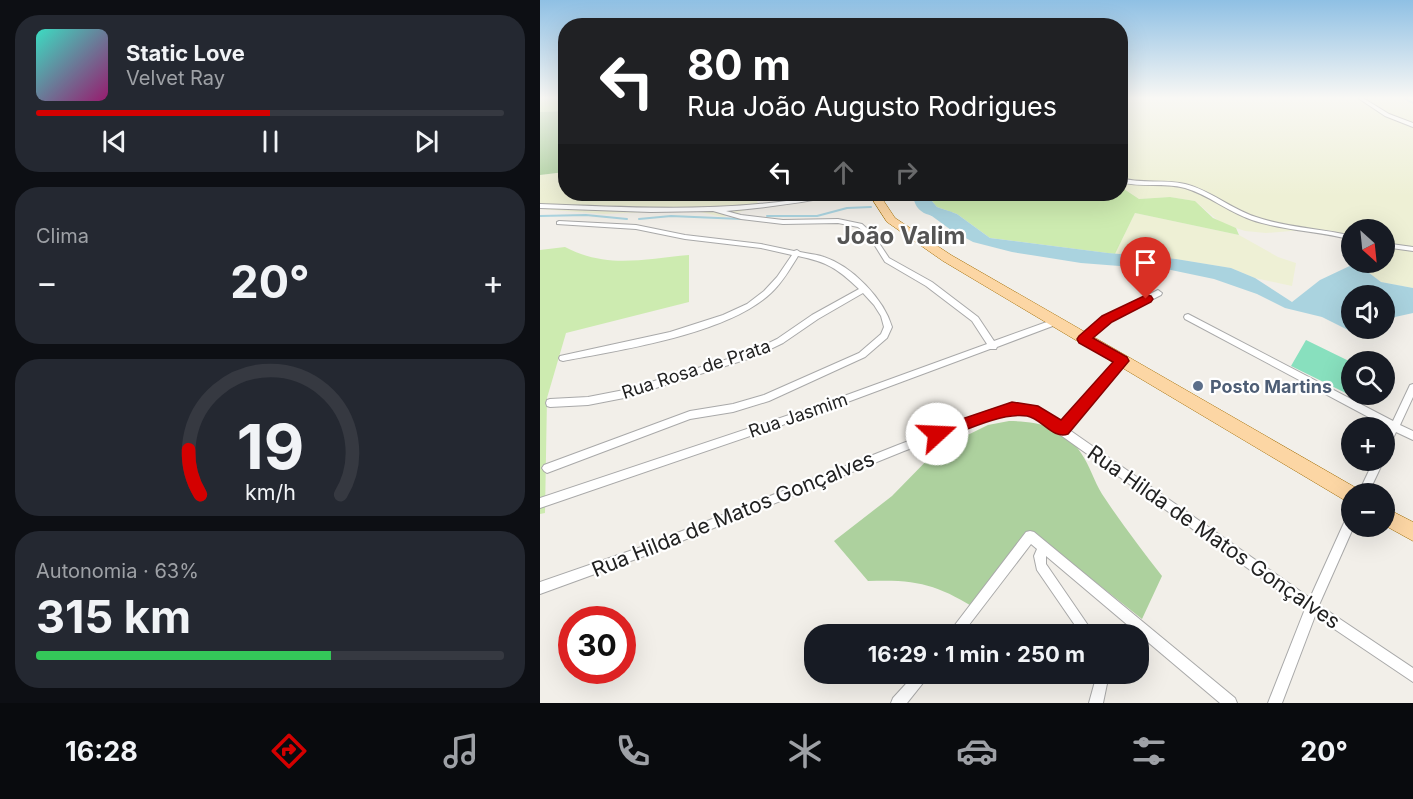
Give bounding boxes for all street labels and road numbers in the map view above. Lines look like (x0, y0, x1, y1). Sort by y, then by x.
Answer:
street label: Rua Rosa de Prata (619, 335, 773, 403)
street label: Rua Jasmim (746, 388, 850, 442)
street label: Rua Hilda de Matos Gonçalves (1083, 440, 1345, 634)
street label: Rua Hilda de Matos Gonçalves (588, 446, 878, 582)

